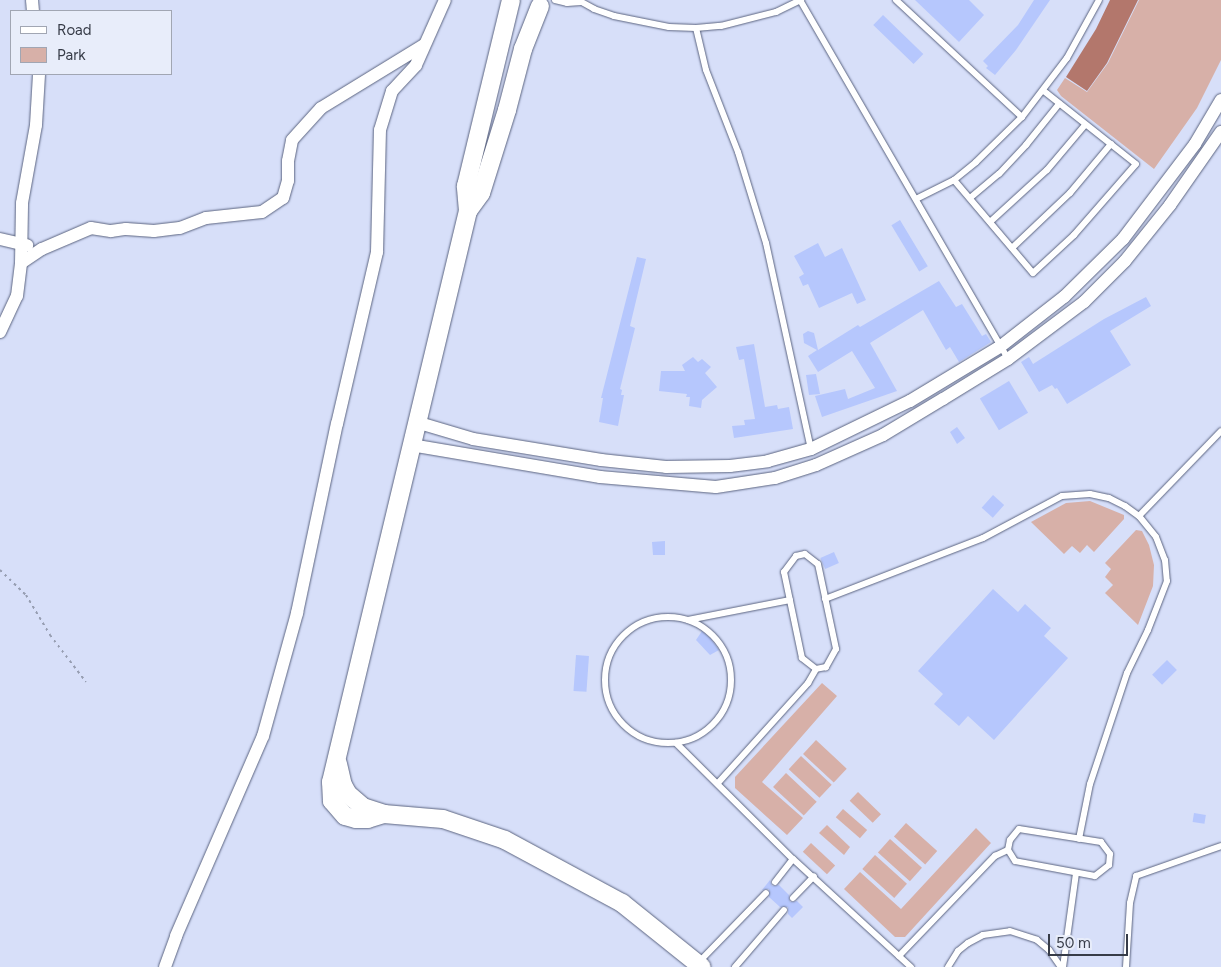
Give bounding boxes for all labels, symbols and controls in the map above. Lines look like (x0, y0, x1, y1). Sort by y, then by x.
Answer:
legend (10, 10, 172, 75)
text: Road (57, 21, 92, 39)
text: Park (57, 46, 86, 64)
scale bar (1051, 924, 1131, 956)
text: 50 m (1056, 934, 1091, 952)

